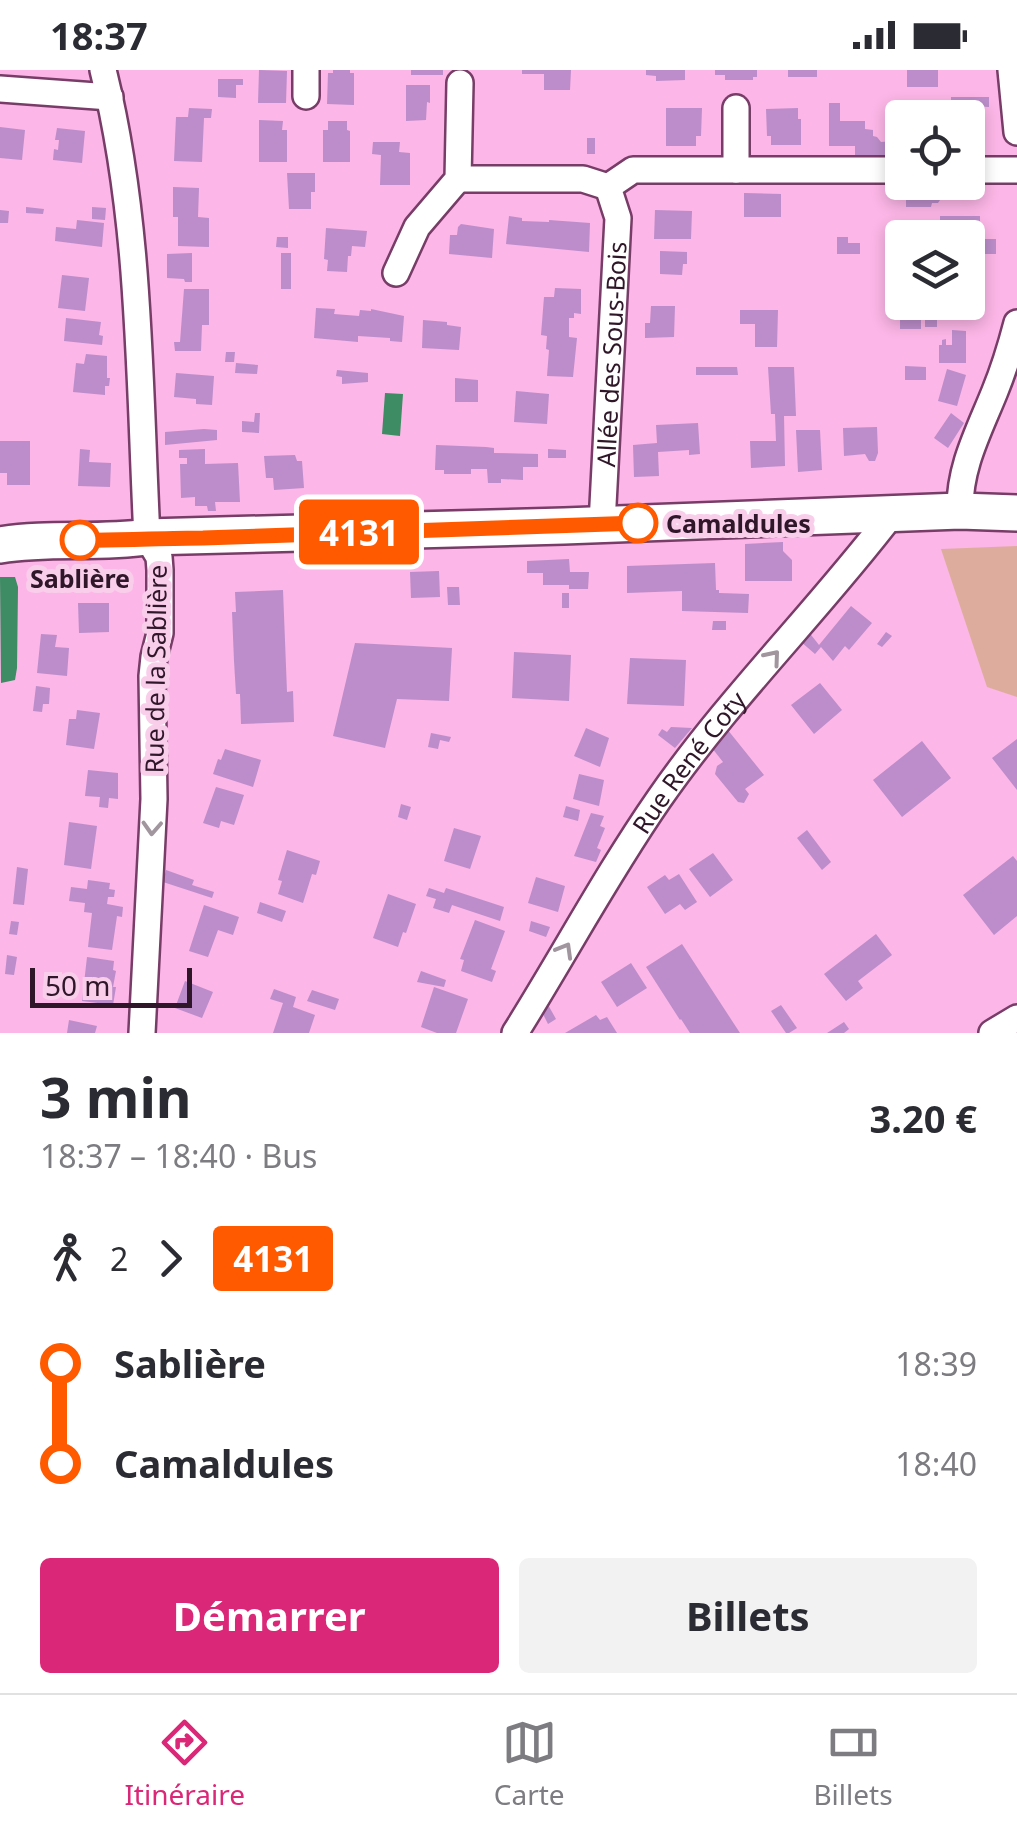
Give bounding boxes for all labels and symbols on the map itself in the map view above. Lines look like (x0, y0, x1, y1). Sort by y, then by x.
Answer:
street label: Allée des Sous-Bois (588, 241, 634, 468)
line badge: 4131 (289, 500, 429, 564)
marker: Camaldules (619, 504, 657, 542)
place label: Camaldules (666, 506, 811, 540)
marker: Sablière (61, 521, 99, 559)
place label: Sablière (30, 561, 130, 595)
street label: Rue de la Sablière (136, 564, 174, 774)
one-way arrow (762, 650, 780, 668)
street label: Rue René Coty (624, 683, 753, 840)
one-way arrow (142, 821, 163, 837)
one-way arrow (553, 942, 572, 960)
scale bar (30, 963, 192, 1008)

